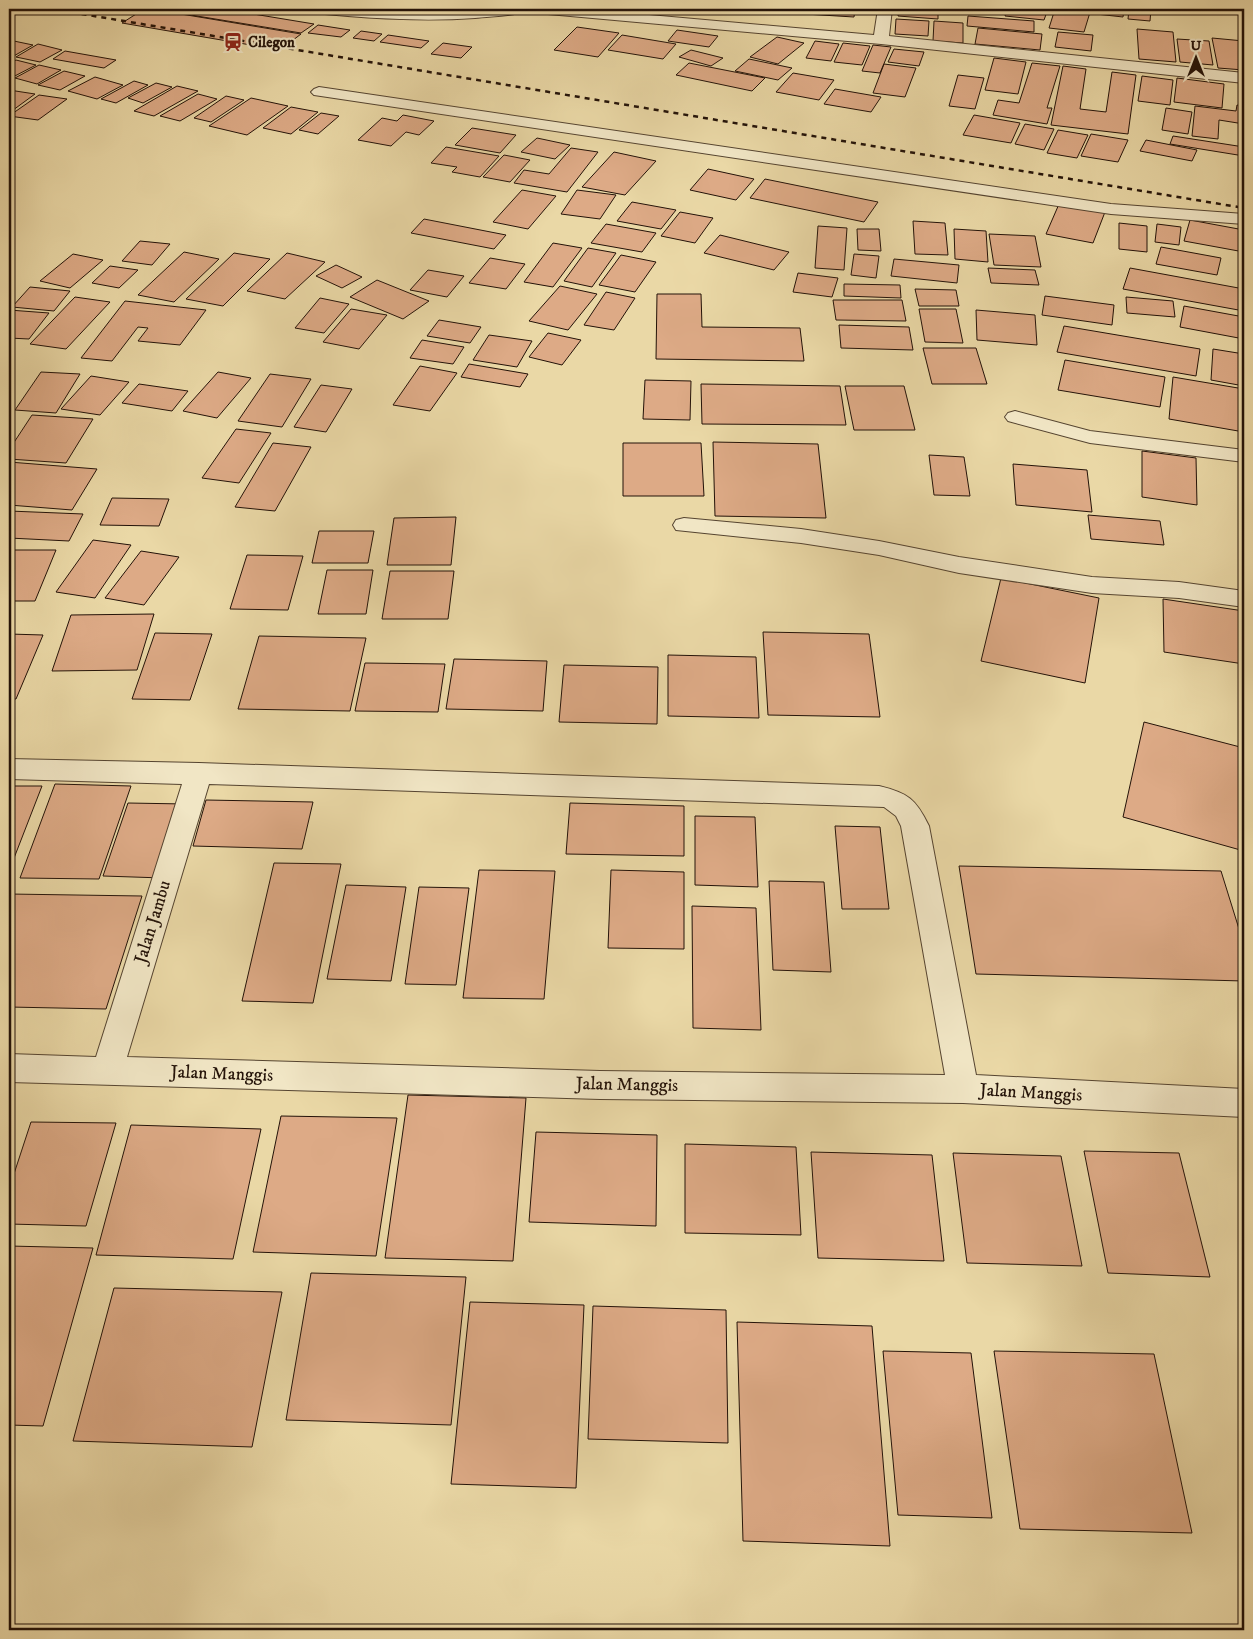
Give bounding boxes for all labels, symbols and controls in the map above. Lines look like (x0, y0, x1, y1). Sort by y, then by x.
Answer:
station icon: Cilegon (222, 31, 244, 53)
north arrow (1170, 32, 1220, 82)
place label: Cilegon (248, 33, 295, 52)
text: U (1191, 37, 1202, 55)
street label: Jalan Jambu (129, 877, 176, 968)
street label: Jalan Manggis (168, 1061, 274, 1087)
street label: Jalan Manggis (574, 1073, 678, 1097)
street label: Jalan Manggis (977, 1079, 1083, 1107)

